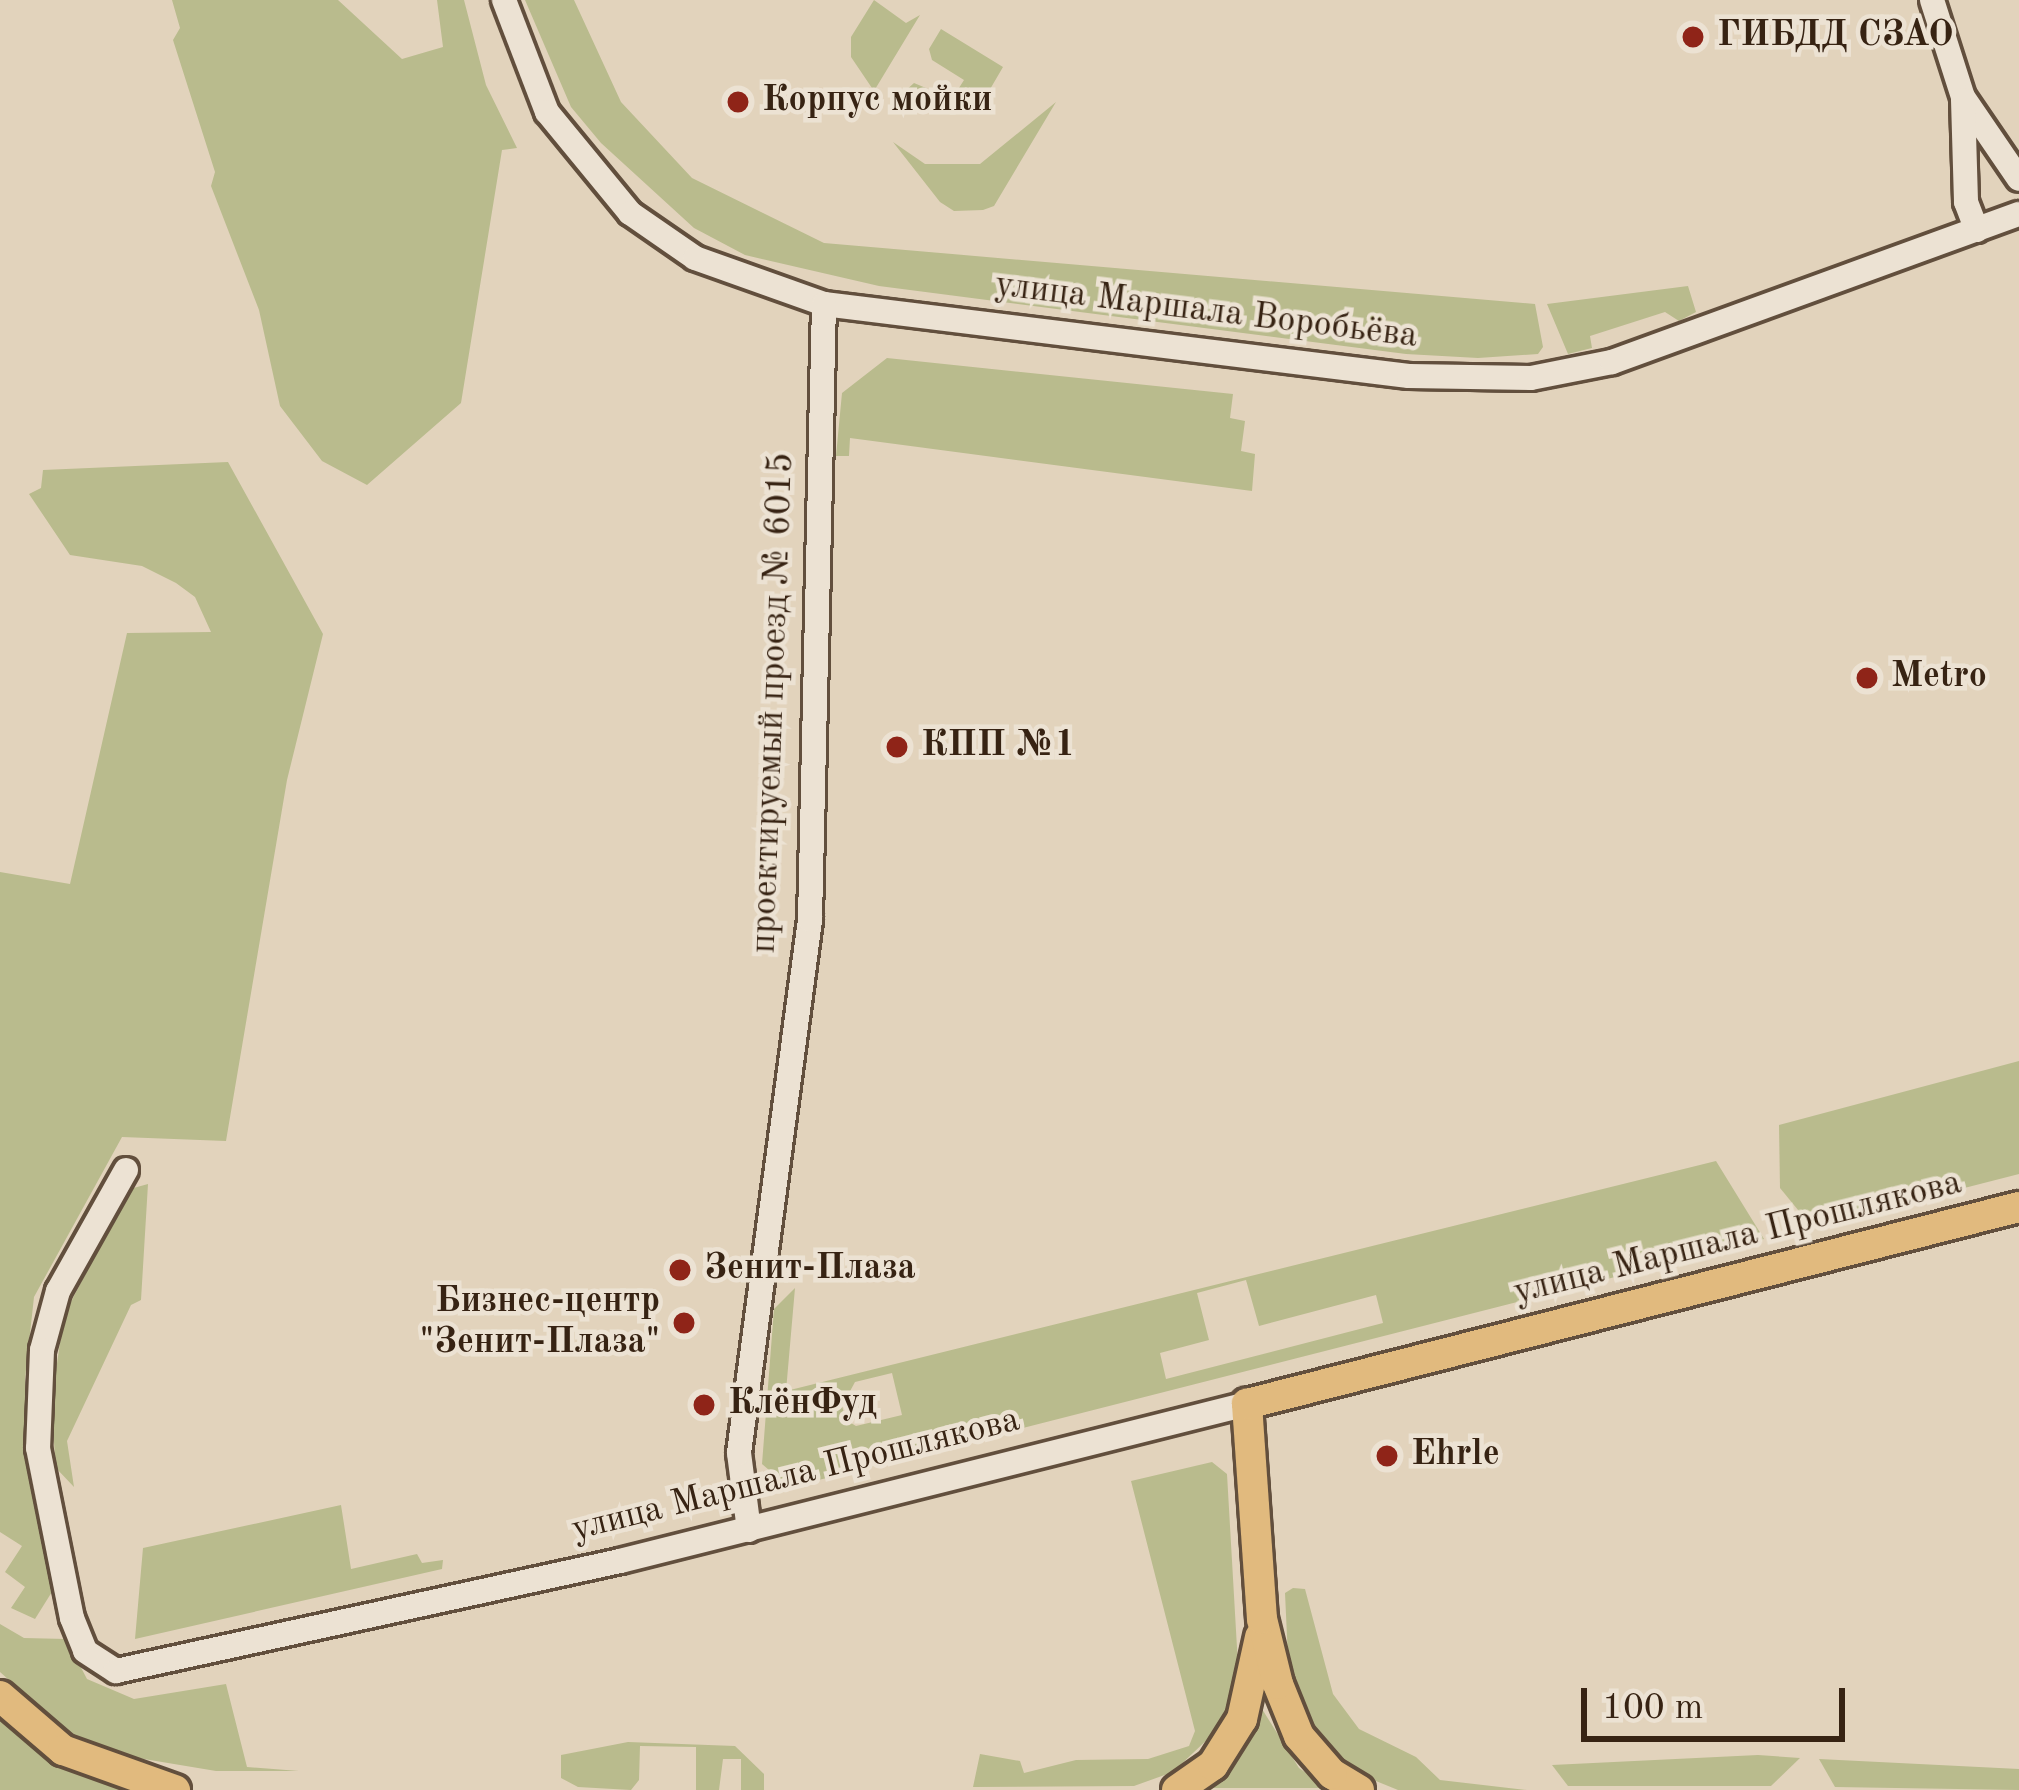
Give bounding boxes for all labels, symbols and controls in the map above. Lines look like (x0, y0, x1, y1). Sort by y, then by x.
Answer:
place label: ГИБДД СЗАО (1717, 15, 1954, 59)
marker: ГИБДД СЗАО (1680, 24, 1706, 50)
place label: Корпус мойки (762, 80, 992, 124)
marker: Корпус мойки (725, 89, 751, 115)
street label: улица Маршала Воробьёва (992, 265, 1420, 359)
street label: проектируемый проезд № 6015 (744, 452, 804, 954)
place label: Metro (1891, 656, 1987, 700)
marker: Metro (1854, 665, 1880, 691)
place label: КПП №1 (921, 725, 1075, 769)
marker: КПП №1 (884, 734, 910, 760)
street label: улица Маршала Прошлякова (1510, 1162, 1966, 1316)
place label: Зенит-Плаза (704, 1248, 916, 1292)
marker: Зенит-Плаза (667, 1257, 693, 1283)
place label: Бизнес-центр "Зенит-Плаза" (420, 1280, 660, 1365)
marker: Бизнес-центр "Зенит-Плаза" (671, 1310, 697, 1336)
place label: КлёнФуд (728, 1383, 877, 1427)
marker: КлёнФуд (691, 1392, 717, 1418)
street label: улица Маршала Прошлякова (568, 1399, 1024, 1553)
place label: Ehrle (1411, 1434, 1500, 1478)
marker: Ehrle (1374, 1443, 1400, 1469)
scale bar (1587, 1664, 1851, 1738)
text: 100 m (1602, 1691, 1703, 1727)

